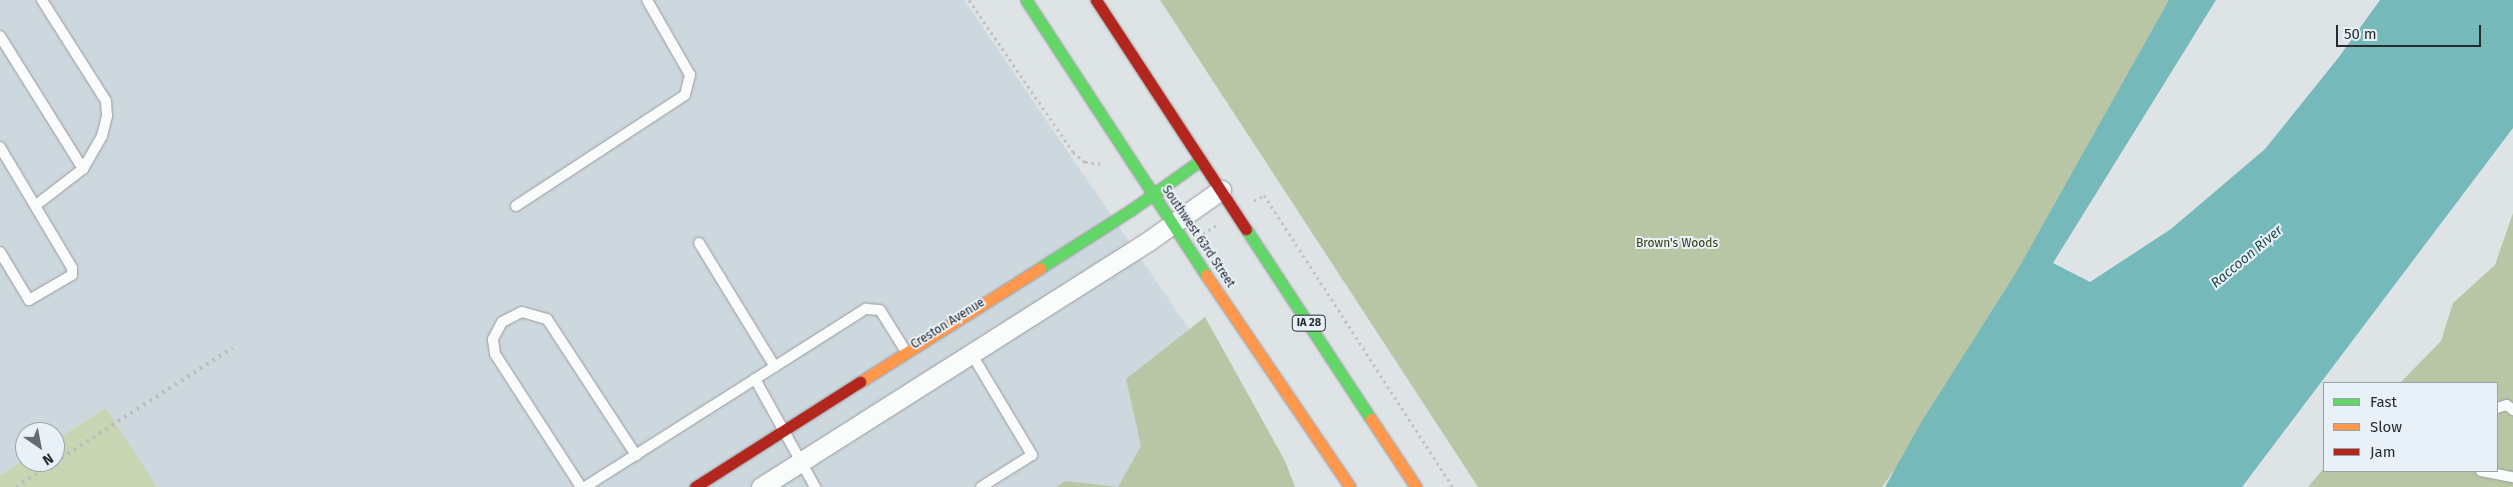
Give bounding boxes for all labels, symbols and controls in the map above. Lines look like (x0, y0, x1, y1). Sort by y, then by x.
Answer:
scale bar (2338, 15, 2483, 47)
text: 50 m (2344, 25, 2377, 43)
street label: Southwest 63rd Street (1159, 183, 1237, 291)
water label: Raccoon River (2208, 222, 2286, 292)
park label: Brown's Woods (1636, 237, 1718, 251)
street label: Creston Avenue (909, 296, 987, 352)
road number: IA 28 (1292, 314, 1326, 332)
legend (2323, 382, 2498, 472)
text: Fast (2370, 393, 2397, 411)
text: Slow (2370, 418, 2402, 436)
north arrow (15, 422, 65, 472)
text: Jam (2370, 443, 2396, 461)
text: N (39, 449, 56, 469)

